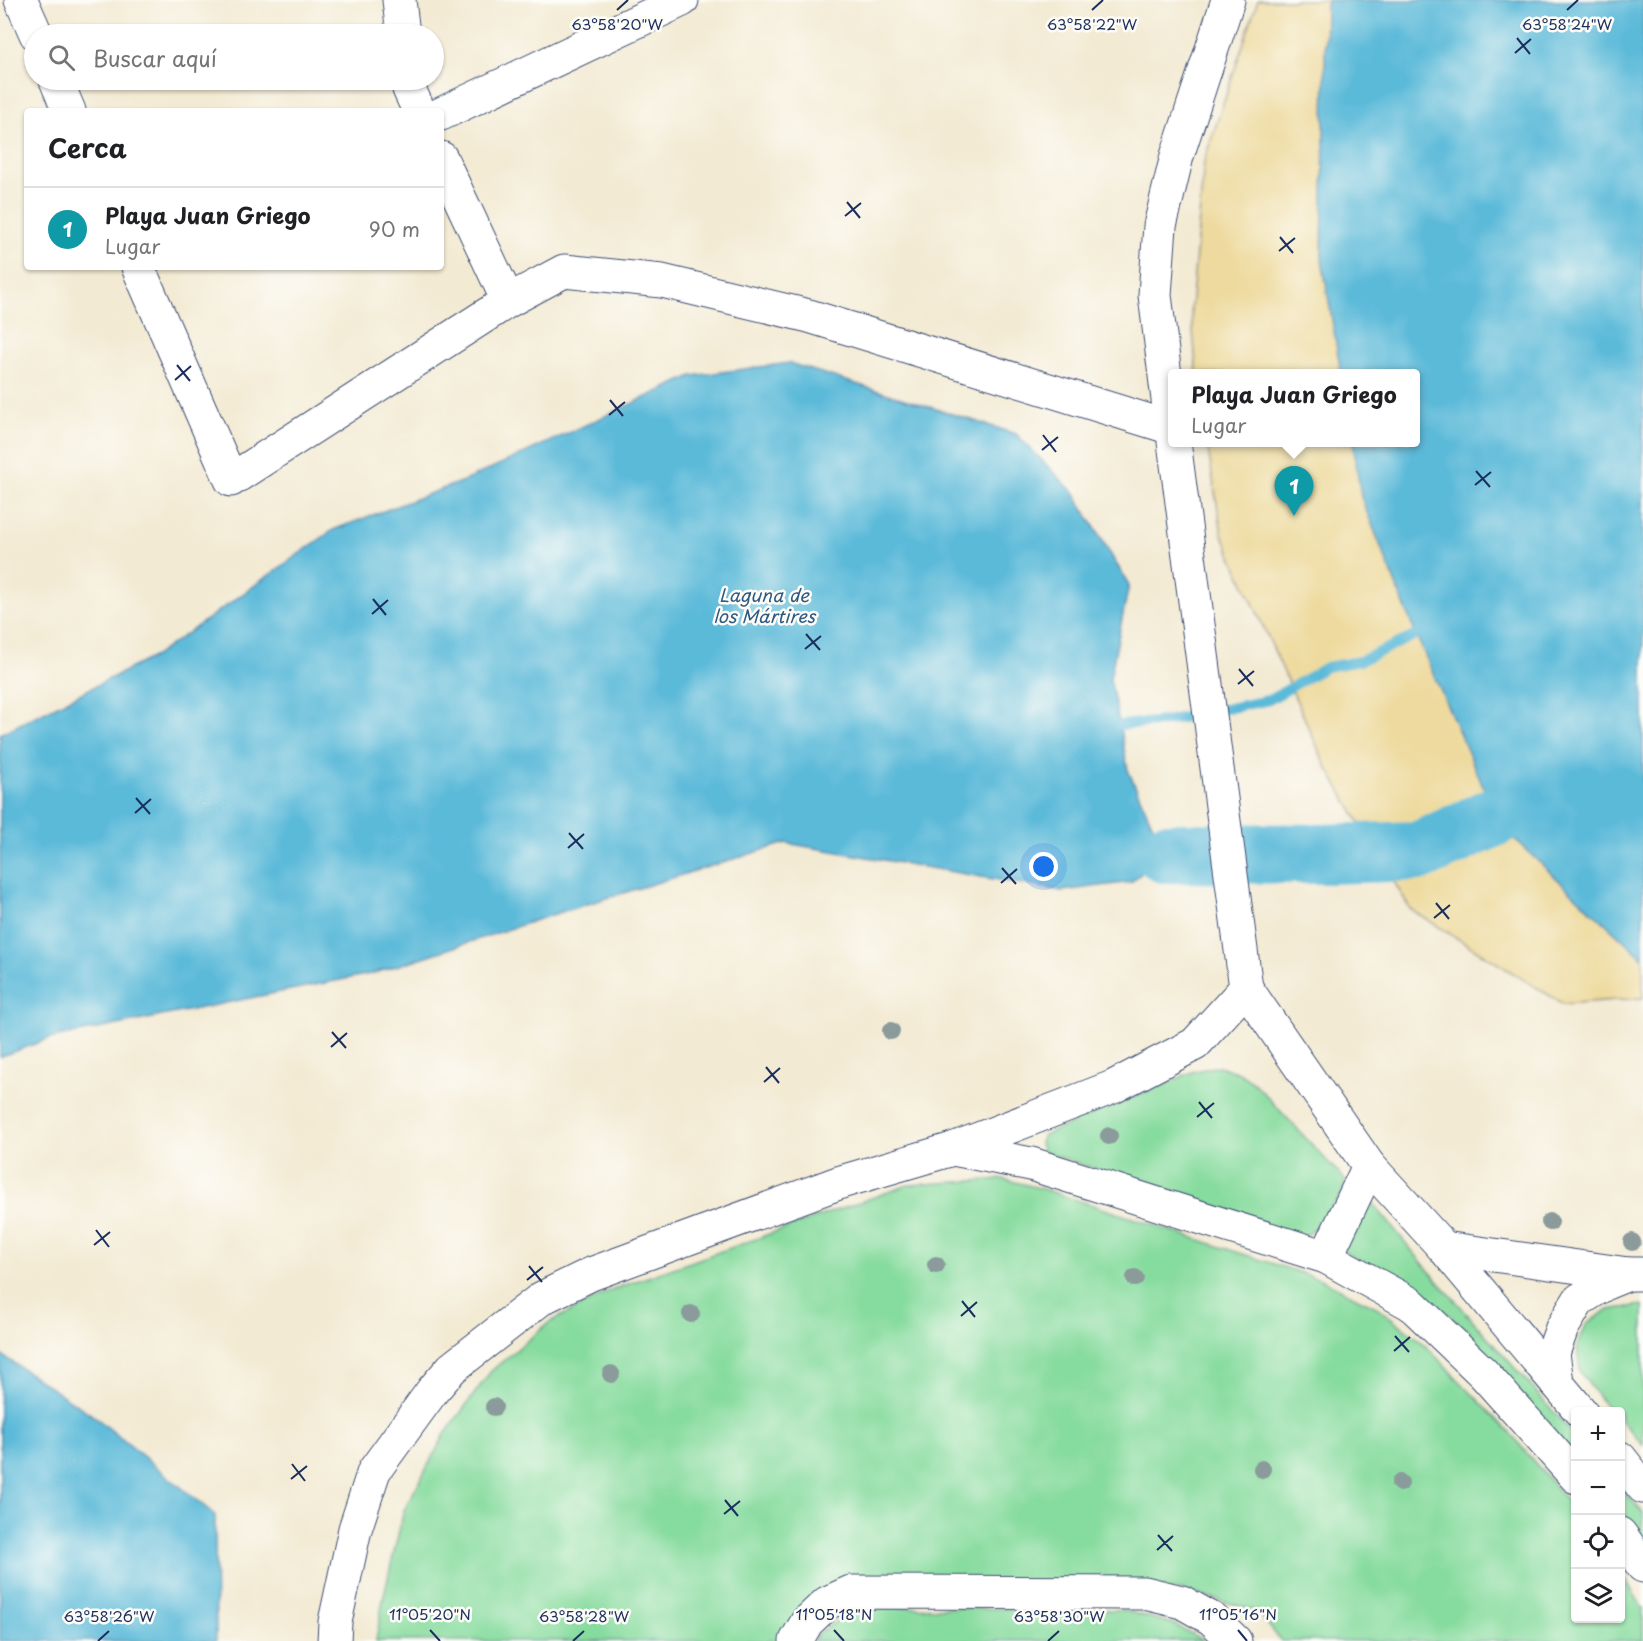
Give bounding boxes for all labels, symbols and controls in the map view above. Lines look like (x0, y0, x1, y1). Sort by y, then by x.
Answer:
text: 63°58'20"W (571, 12, 663, 35)
text: 63°58'22"W (1047, 12, 1138, 35)
text: 63°58'24"W (1522, 12, 1613, 35)
search box (24, 24, 444, 90)
icon: search (45, 41, 78, 74)
text: Buscar aquí (93, 41, 217, 74)
text: Cerca (48, 128, 127, 167)
text: Playa Juan Griego (105, 198, 311, 231)
text: 1 (63, 214, 72, 244)
text: 90 m (369, 214, 420, 244)
text: Lugar (105, 231, 160, 261)
popup (1168, 369, 1420, 447)
text: Playa Juan Griego (1191, 377, 1397, 410)
text: Lugar (1191, 410, 1246, 440)
pin: 1 (1274, 466, 1314, 516)
water label: Laguna de los Mártires (713, 581, 817, 629)
your location (1029, 852, 1058, 881)
map controls (1571, 1407, 1625, 1623)
button: + (1571, 1407, 1625, 1461)
button: − (1571, 1461, 1625, 1515)
button: locate (1571, 1515, 1625, 1569)
button: layers (1571, 1569, 1625, 1623)
text: 11°05'20"N (389, 1602, 471, 1625)
text: 11°05'18"N (795, 1602, 873, 1625)
text: 11°05'16"N (1199, 1602, 1277, 1625)
text: 63°58'26"W (64, 1604, 155, 1627)
text: 63°58'28"W (539, 1604, 630, 1627)
text: 63°58'30"W (1013, 1604, 1105, 1627)

